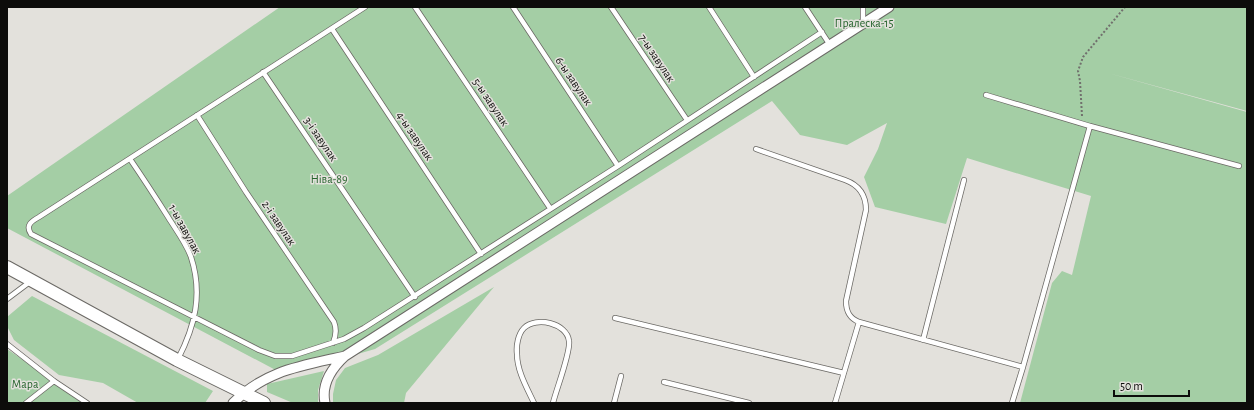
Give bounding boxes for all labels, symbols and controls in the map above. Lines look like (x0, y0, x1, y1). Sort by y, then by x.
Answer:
park label: Пралеска-15 (835, 17, 893, 29)
street label: 7-ы завулак (636, 32, 678, 85)
street label: 6-ы завулак (553, 55, 595, 108)
street label: 5-ы завулак (470, 76, 512, 129)
street label: 4-ы завулак (394, 109, 436, 163)
street label: 3-і завулак (301, 115, 340, 164)
park label: Ніва-89 (310, 173, 348, 185)
street label: 2-і завулак (259, 198, 299, 248)
street label: 1-ы завулак (166, 202, 204, 257)
scale bar (1114, 372, 1189, 398)
park label: Мара (12, 378, 39, 390)
text: 50 m (1120, 380, 1143, 392)

